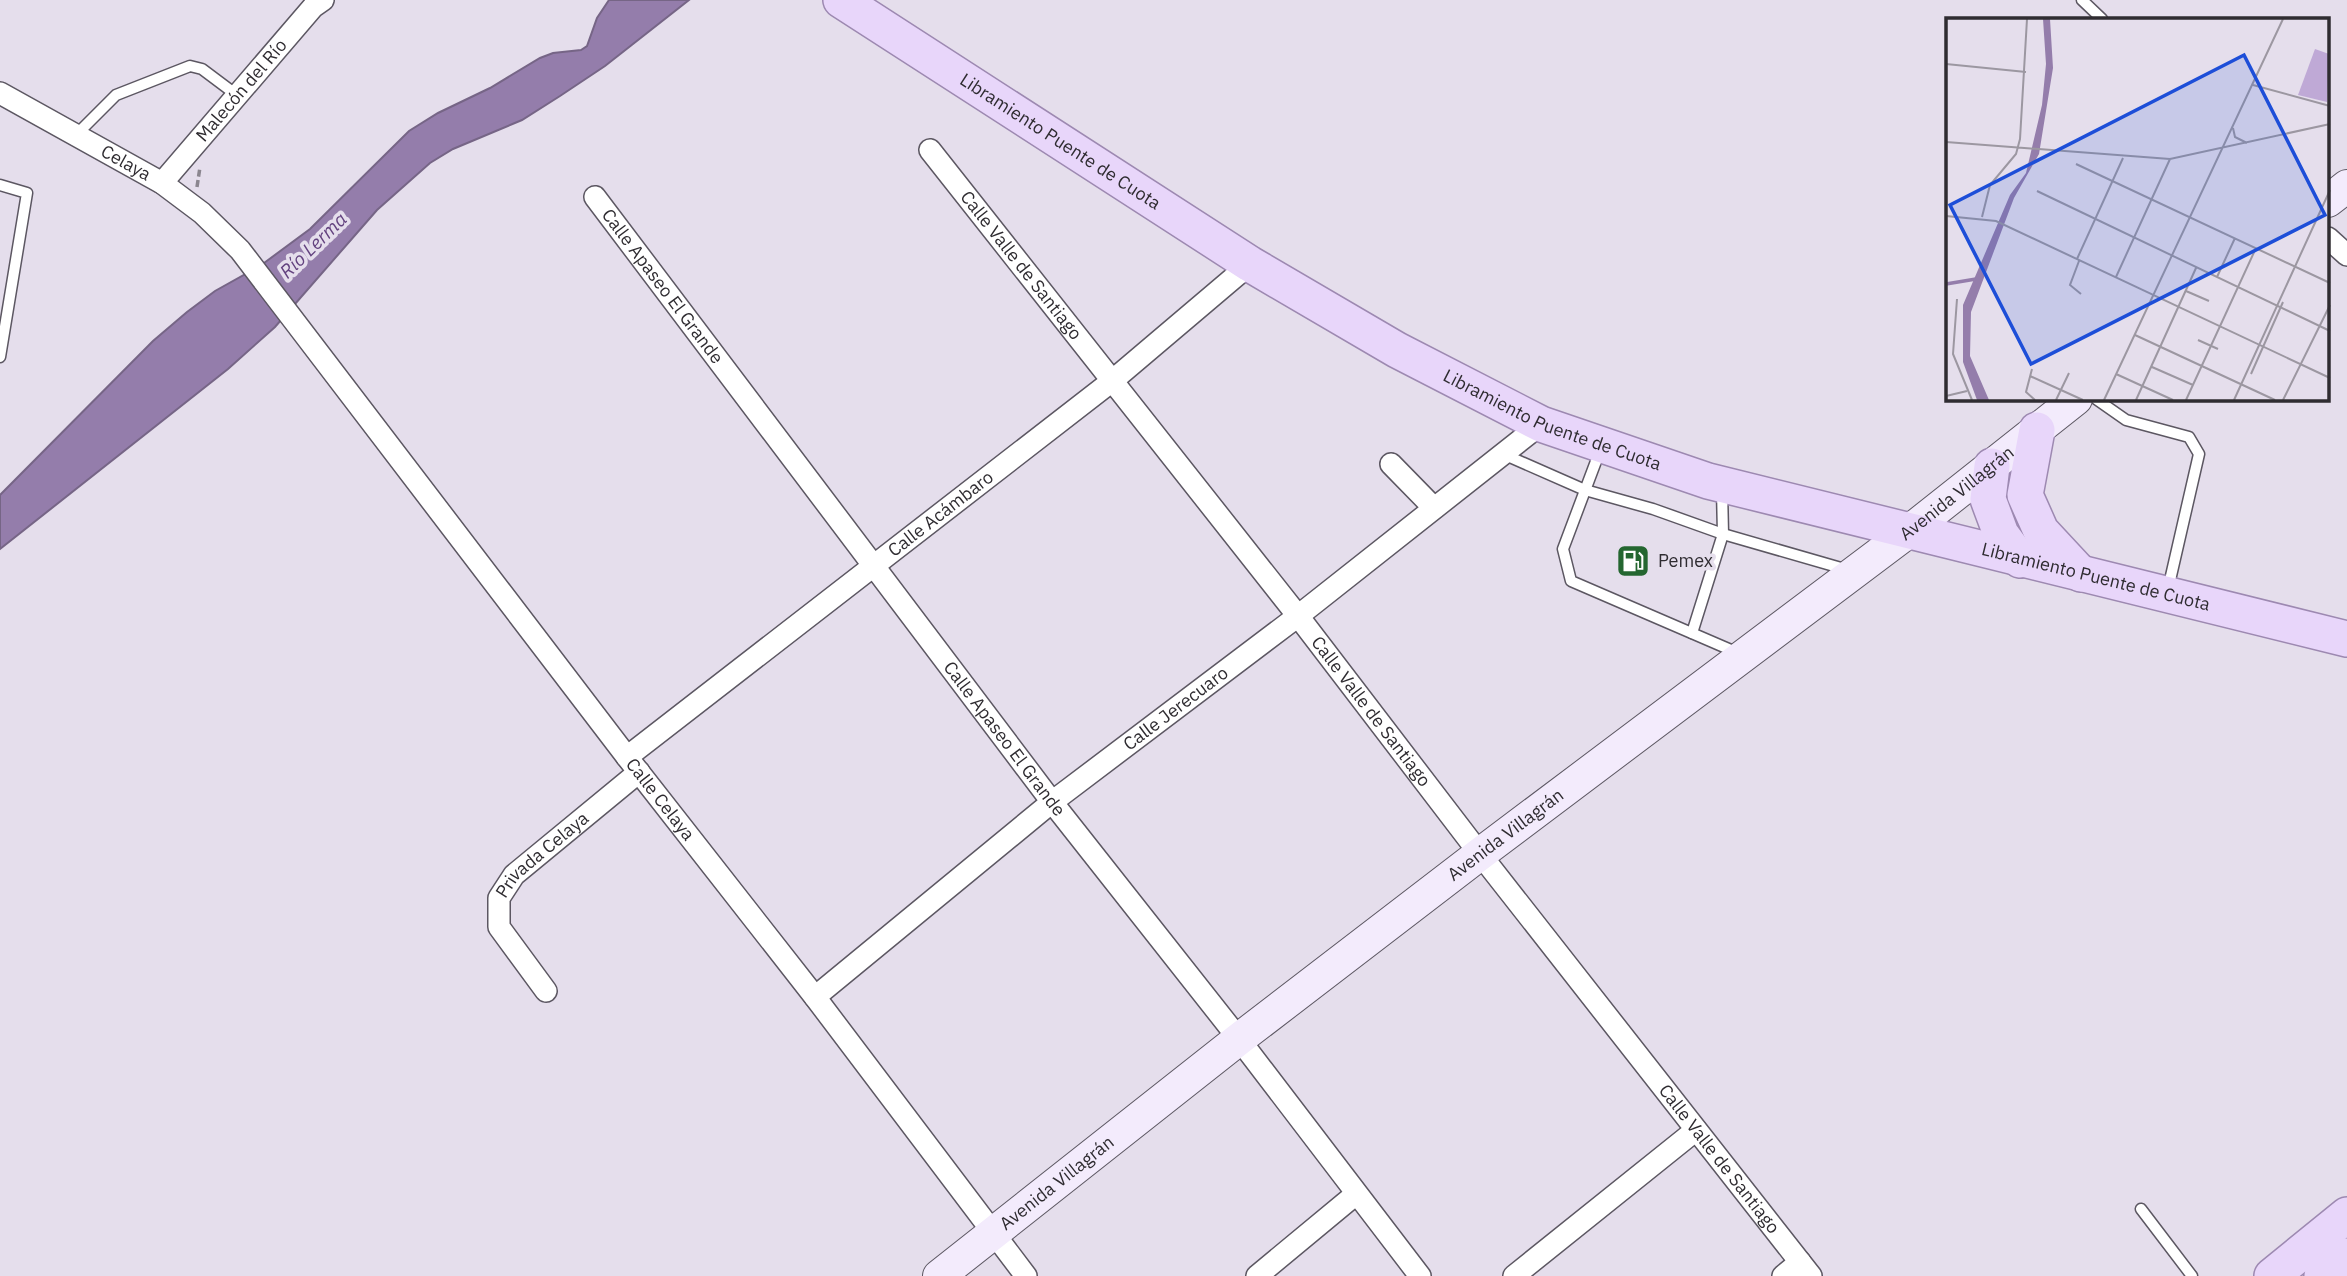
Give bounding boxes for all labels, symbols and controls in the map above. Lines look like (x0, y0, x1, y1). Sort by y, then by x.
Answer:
inset map (1946, 18, 2330, 401)
street label: Malecón del Río (191, 34, 292, 146)
street label: Libramiento Puente de Cuota (956, 68, 1166, 215)
street label: Celaya (97, 139, 156, 186)
street label: Calle Valle de Santiago (956, 186, 1087, 344)
street label: Calle Apaseo El Grande (597, 204, 729, 368)
water label: Río Lerma (274, 207, 352, 283)
street label: Libramiento Puente de Cuota (1440, 364, 1665, 475)
street label: Avenida Villagrán (1895, 441, 2018, 545)
street label: Calle Acámbaro (883, 465, 998, 561)
street label: Libramiento Puente de Cuota (1979, 537, 2213, 616)
fuel station icon: Pemex (1614, 542, 1652, 580)
place label: Pemex (1658, 549, 1713, 572)
street label: Calle Valle de Santiago (1307, 631, 1436, 791)
street label: Calle Apaseo El Grande (939, 656, 1071, 821)
street label: Calle Jerecuaro (1118, 661, 1232, 755)
street label: Calle Celaya (621, 753, 700, 845)
street label: Avenida Villagrán (1443, 783, 1568, 886)
street label: Privada Celaya (490, 806, 593, 902)
street label: Calle Valle de Santiago (1654, 1079, 1785, 1238)
street label: Avenida Villagrán (994, 1130, 1118, 1235)

